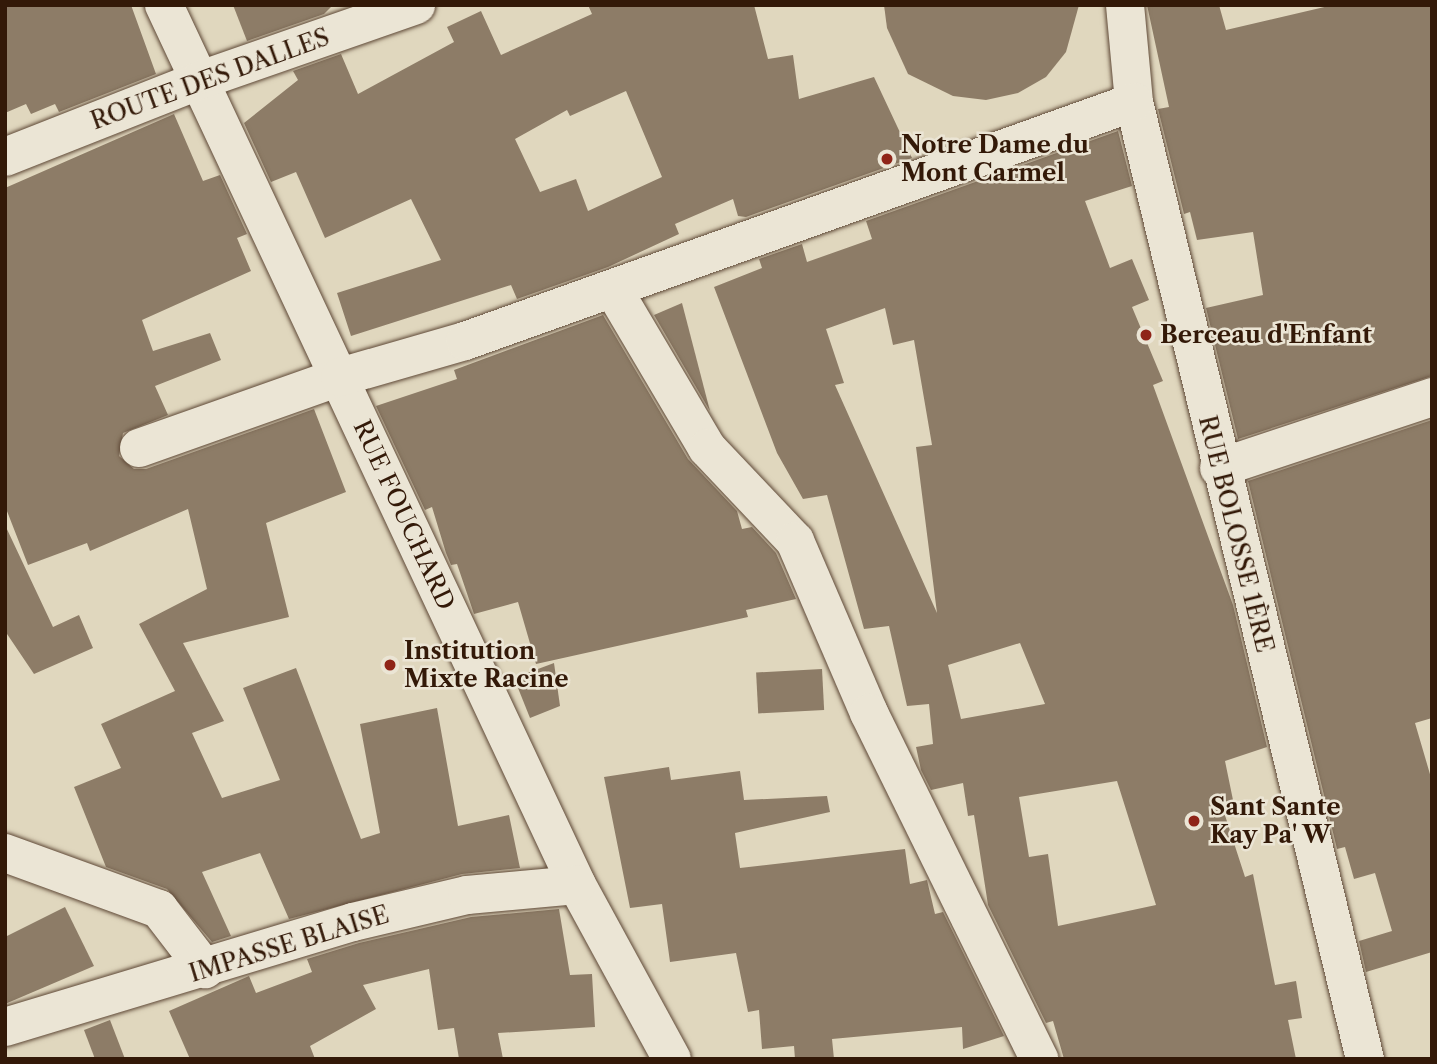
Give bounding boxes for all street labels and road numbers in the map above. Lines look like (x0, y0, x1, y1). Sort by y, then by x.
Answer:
street label: ROUTE DES DALLES (87, 22, 333, 136)
street label: RUE BOLOSSE 1ÈRE (1193, 412, 1279, 656)
street label: RUE FOUCHARD (347, 415, 461, 615)
street label: IMPASSE BLAISE (186, 900, 392, 988)

